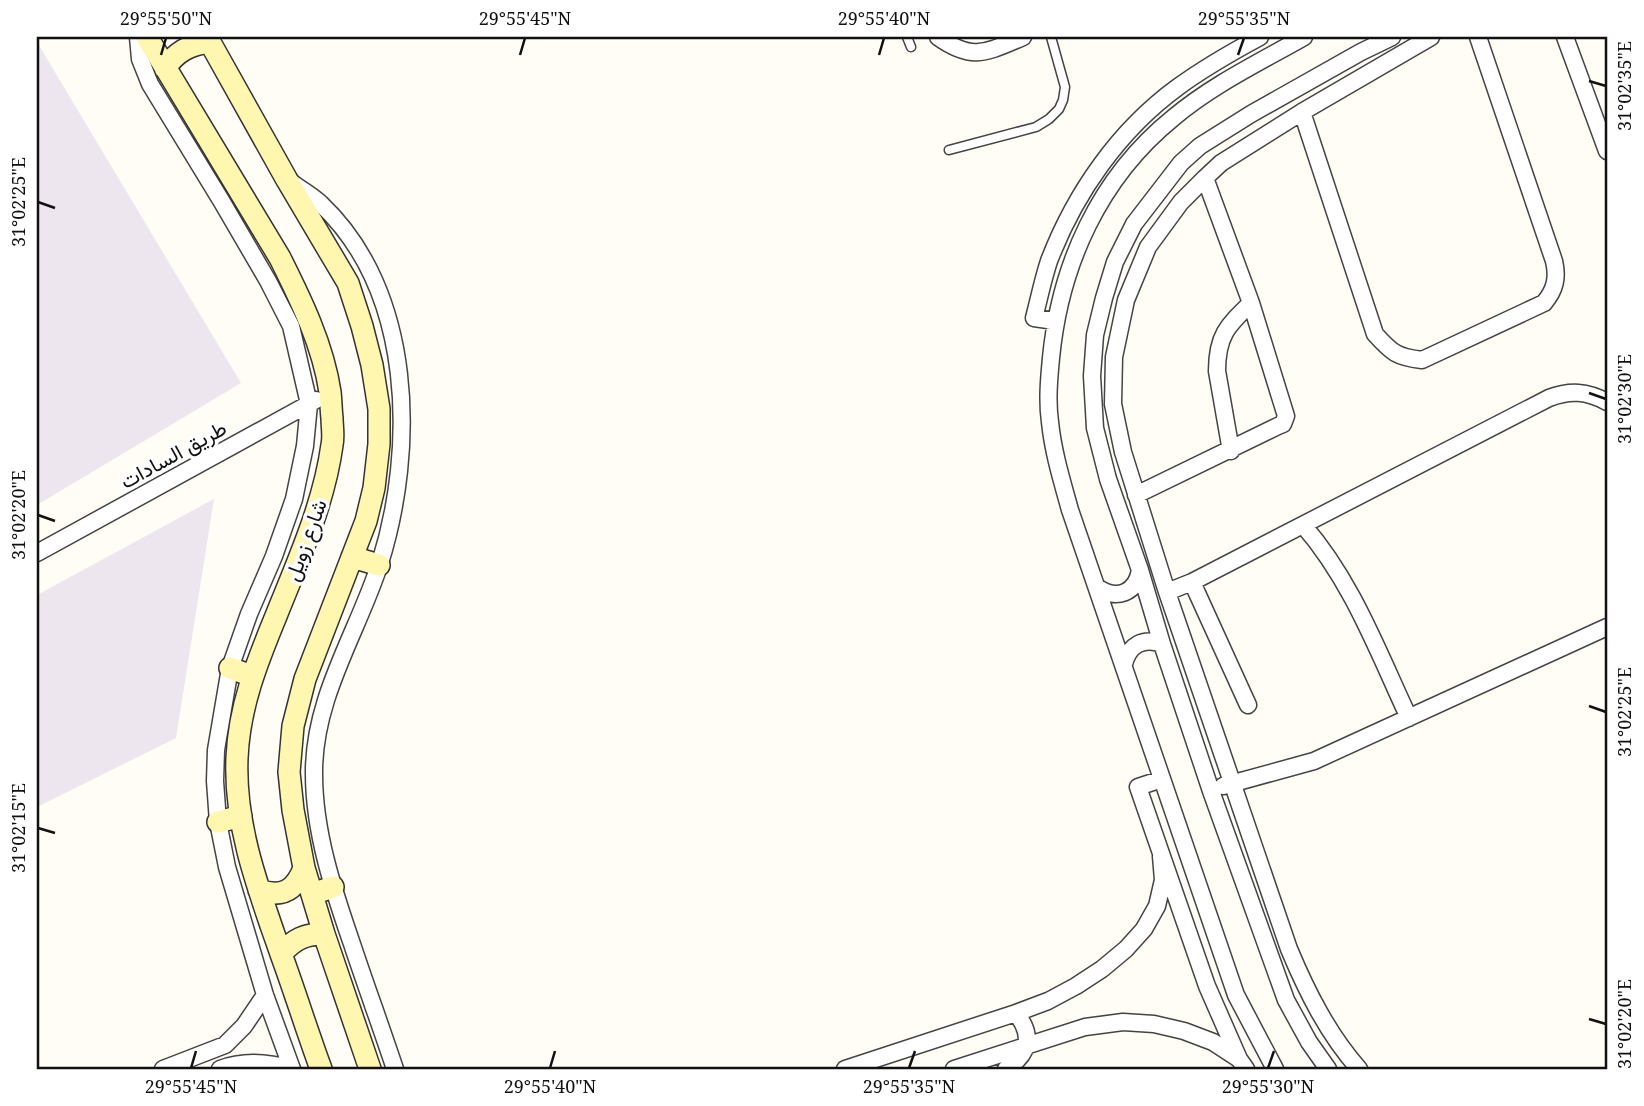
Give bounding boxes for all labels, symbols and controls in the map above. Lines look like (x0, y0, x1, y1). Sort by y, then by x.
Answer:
text: 29°55'50"N (120, 6, 213, 30)
text: 29°55'45"N (479, 6, 572, 30)
text: 29°55'40"N (838, 6, 931, 30)
text: 29°55'35"N (1198, 6, 1291, 30)
text: 31°02'35"E (1612, 41, 1636, 131)
text: 31°02'25"E (6, 157, 30, 247)
text: 31°02'30"E (1612, 354, 1636, 444)
street label: طريق السادات (115, 413, 231, 495)
text: 31°02'20"E (6, 470, 30, 560)
street label: شارع زويل (277, 495, 334, 585)
text: 31°02'25"E (1612, 667, 1636, 757)
text: 31°02'15"E (6, 783, 30, 873)
text: 31°02'20"E (1612, 979, 1636, 1069)
text: 29°55'45"N (145, 1074, 238, 1098)
text: 29°55'40"N (504, 1074, 597, 1098)
text: 29°55'35"N (863, 1074, 956, 1098)
text: 29°55'30"N (1222, 1074, 1315, 1098)

